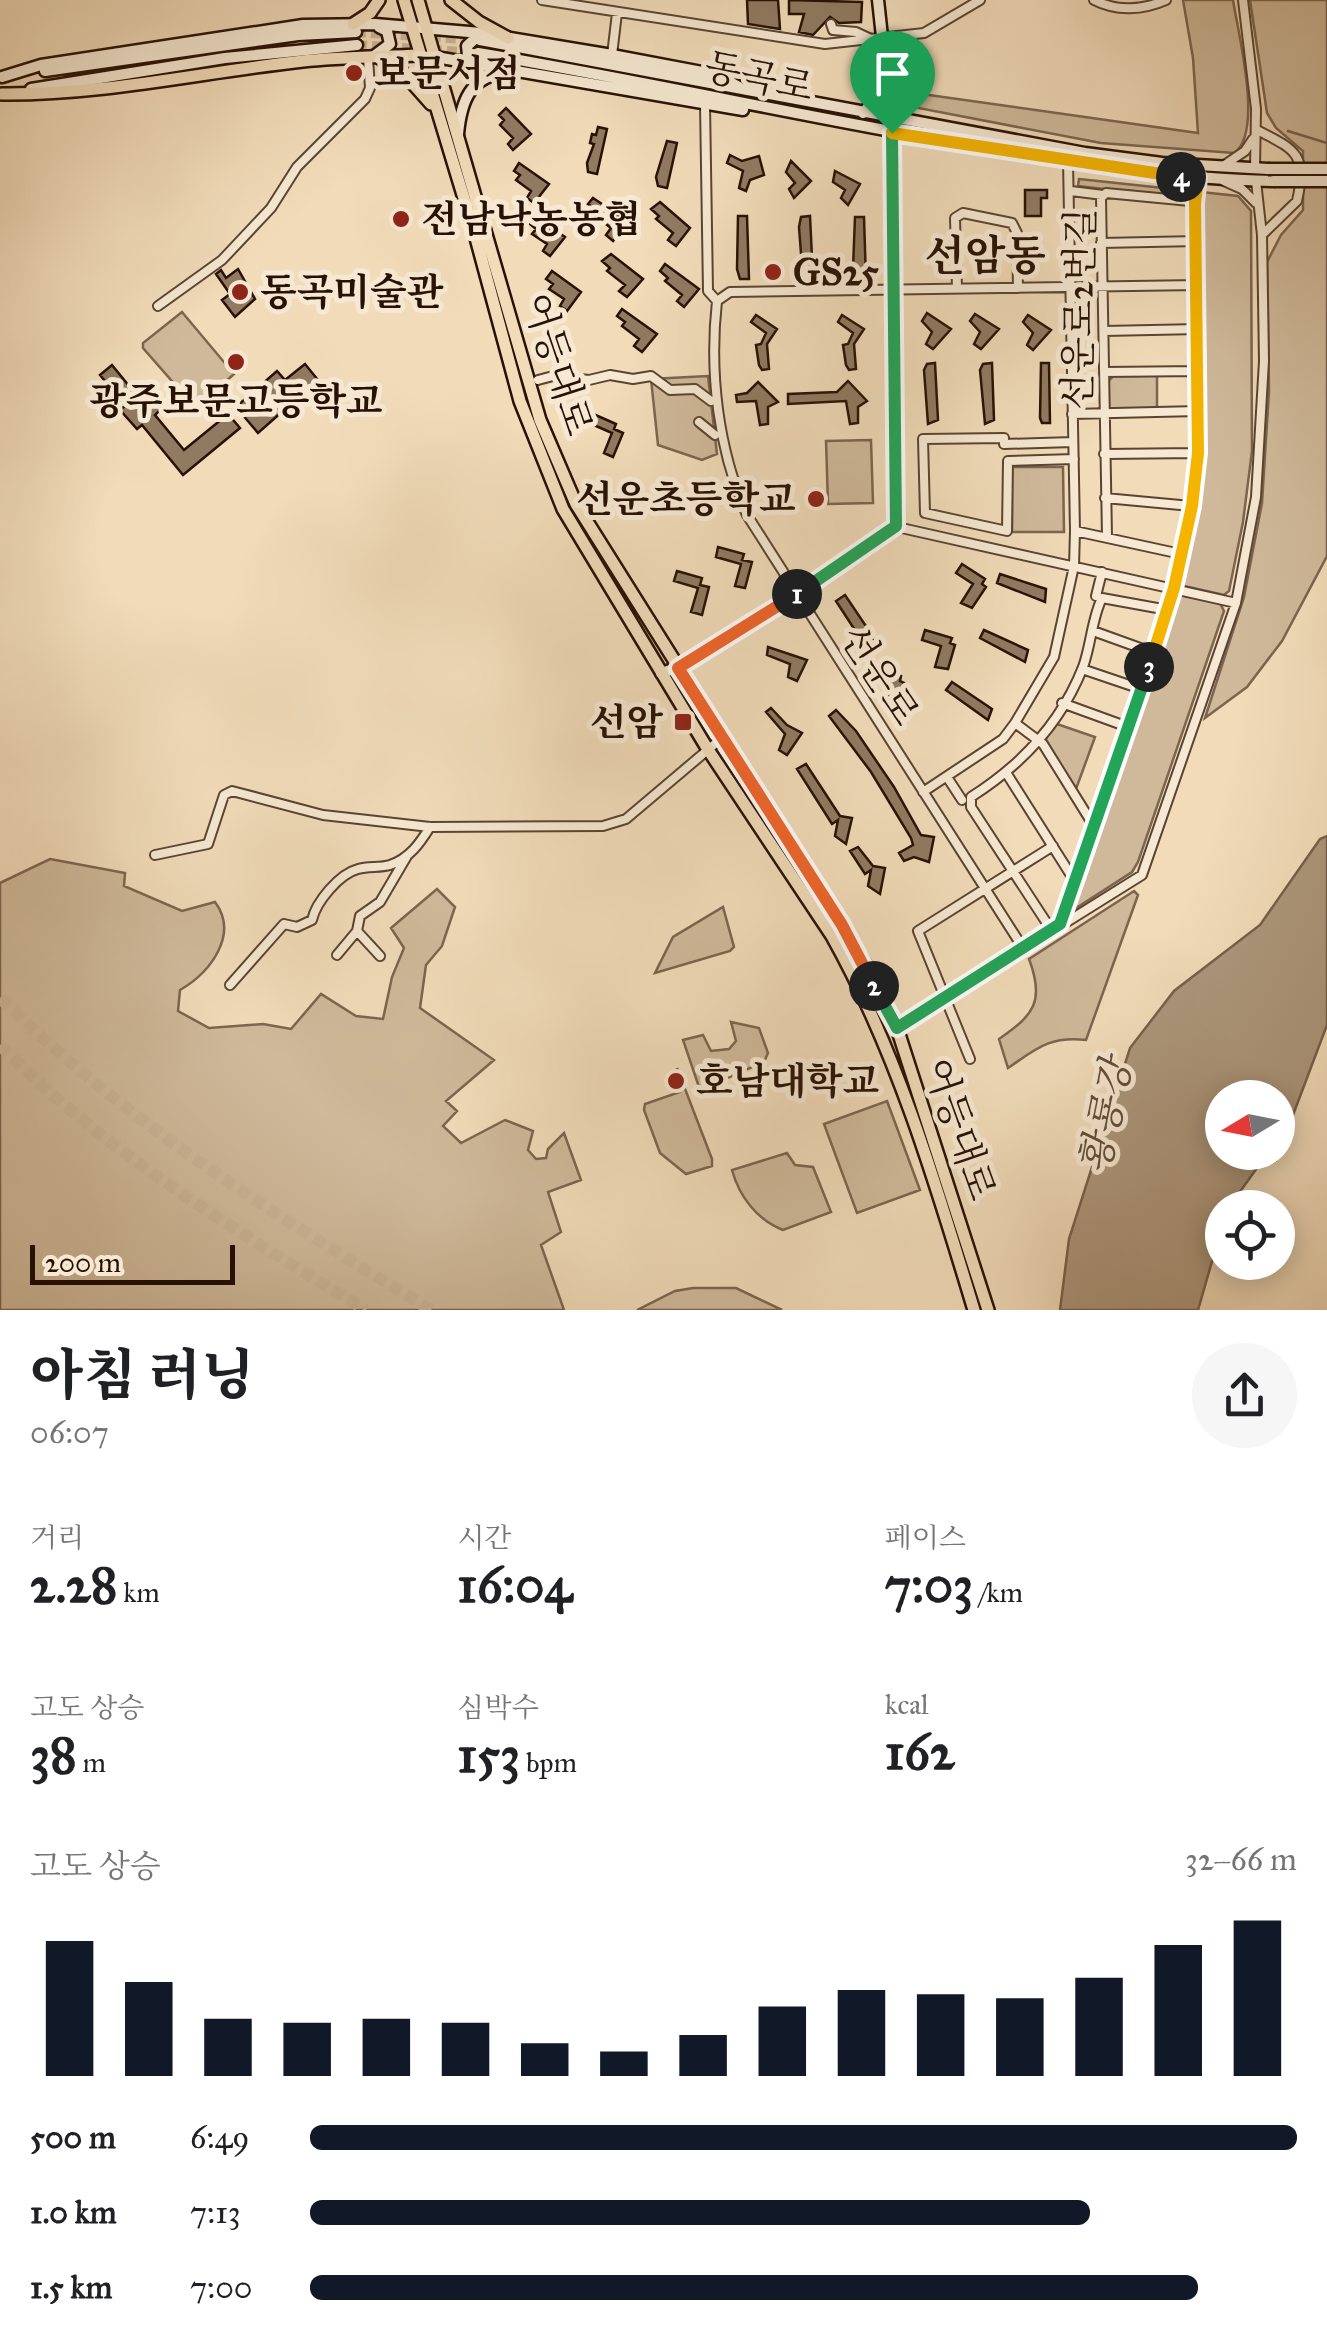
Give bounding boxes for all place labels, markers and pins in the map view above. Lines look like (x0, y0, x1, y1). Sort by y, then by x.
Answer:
pin (850, 31, 935, 134)
place label: 보문서점 (374, 50, 521, 96)
marker: 보문서점 (343, 62, 365, 84)
pin: 4 (1156, 152, 1206, 202)
place label: 전남낙농농협 (421, 196, 641, 242)
marker: 전남낙농농협 (390, 208, 412, 230)
place label: GS25 (793, 249, 879, 295)
marker: GS25 (762, 261, 784, 283)
place label: 동곡미술관 (260, 269, 444, 315)
marker: 동곡미술관 (229, 281, 251, 303)
marker: 광주보문고등학교 (225, 351, 247, 373)
place label: 광주보문고등학교 (89, 378, 383, 424)
place label: 선운초등학교 (576, 476, 796, 522)
marker: 선운초등학교 (805, 488, 827, 510)
pin: 1 (772, 569, 822, 619)
pin: 3 (1124, 642, 1174, 692)
place label: 선암 (590, 699, 663, 745)
marker: 선암 (672, 711, 694, 733)
pin: 2 (849, 961, 899, 1011)
place label: 호남대학교 (696, 1058, 880, 1104)
marker: 호남대학교 (665, 1070, 687, 1092)

